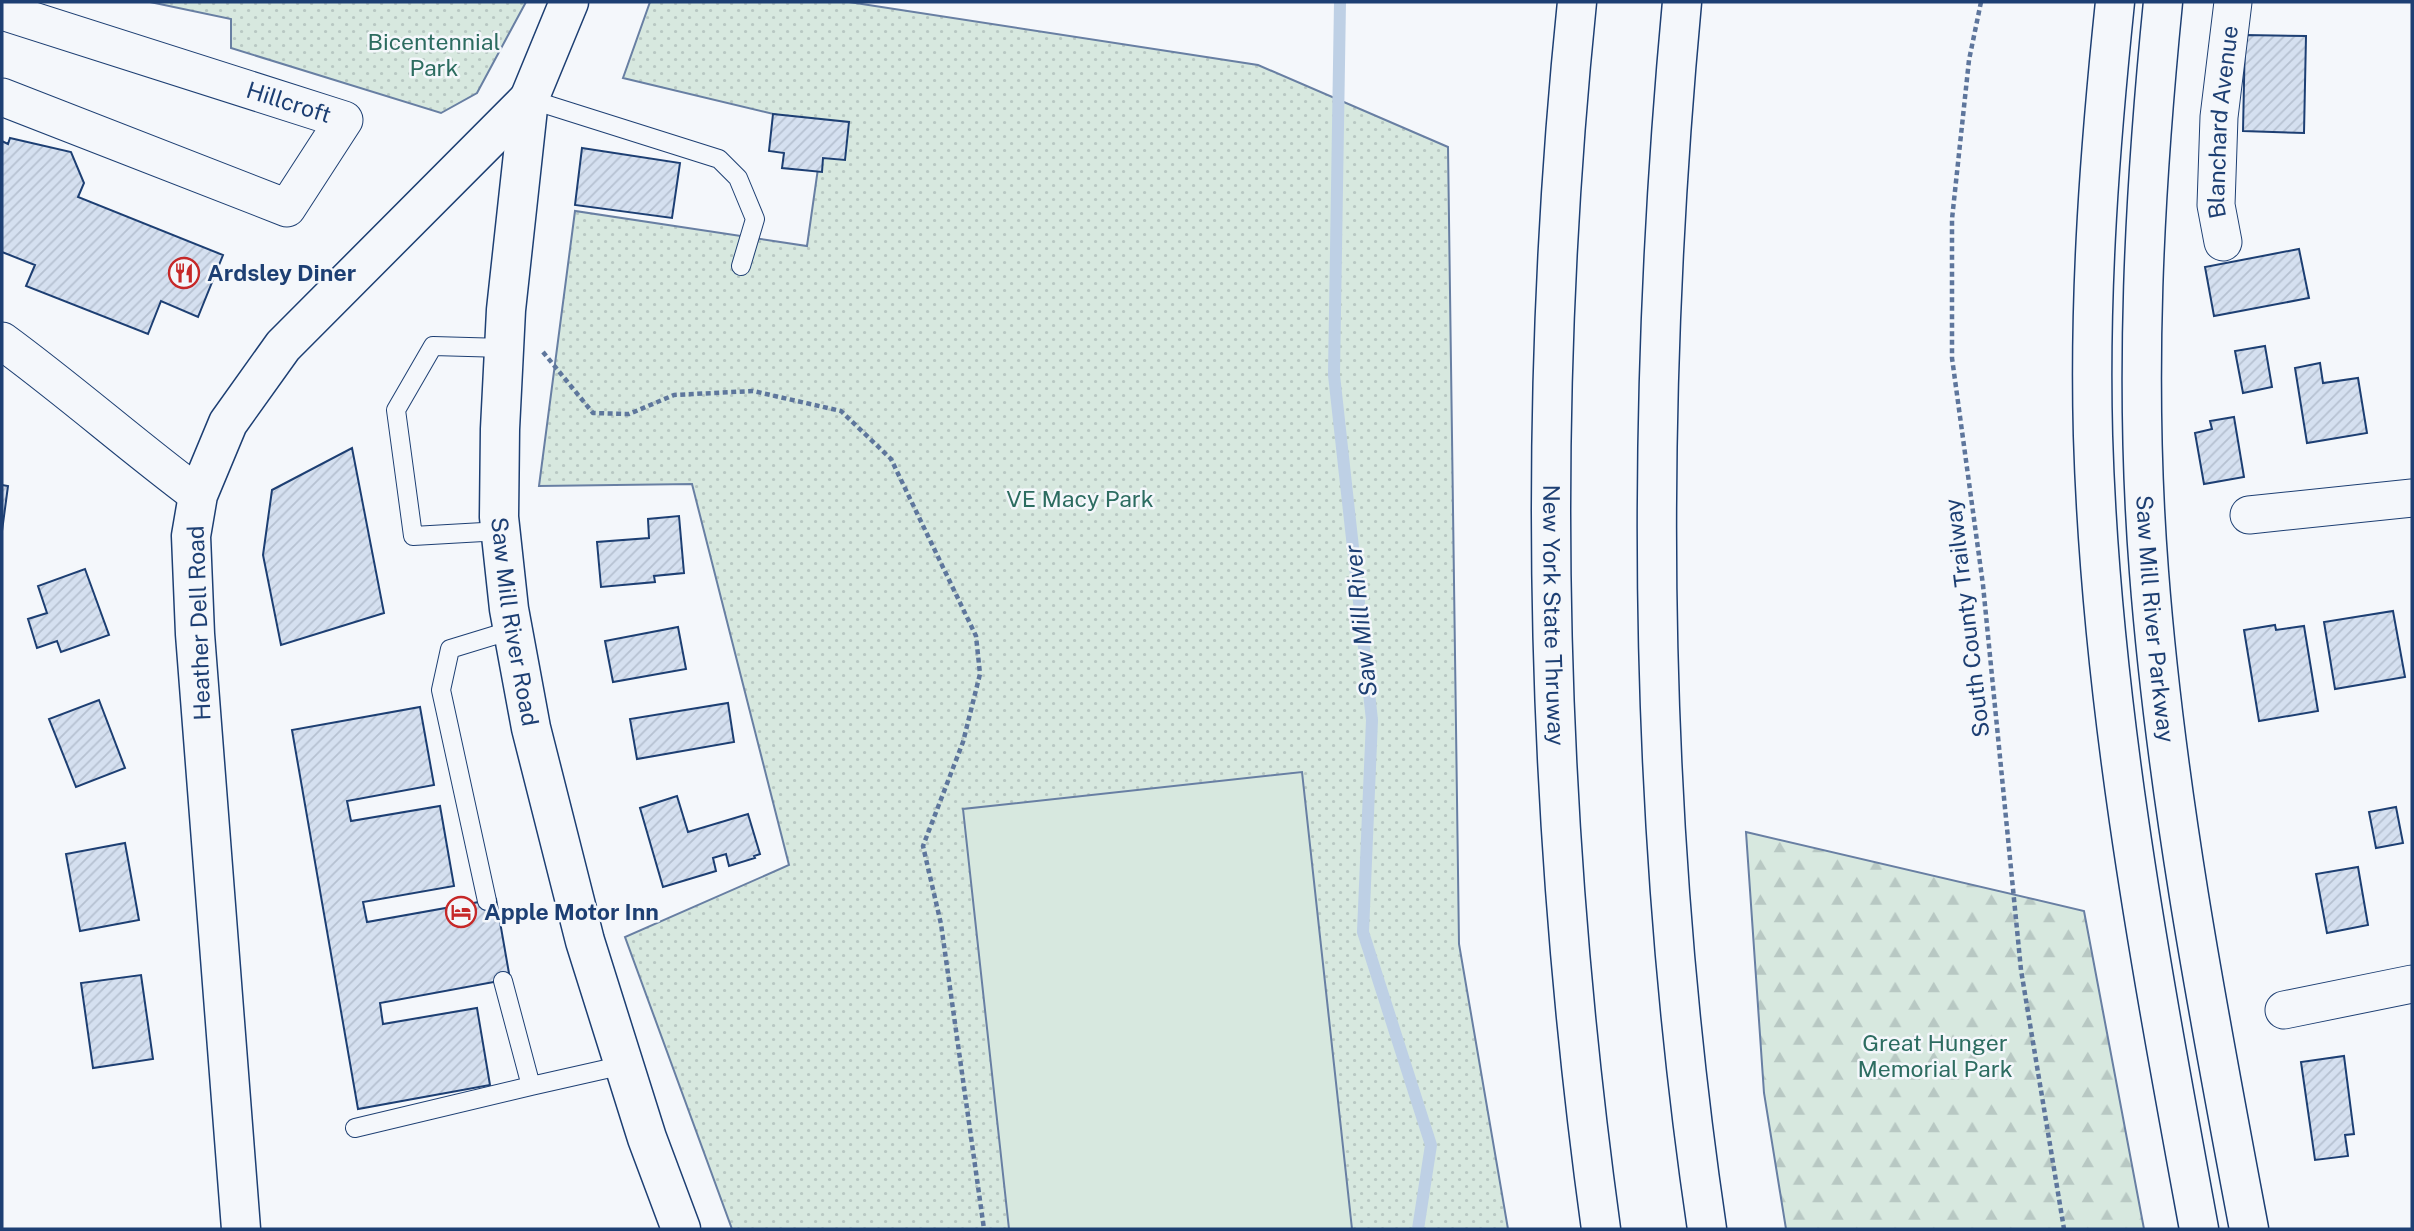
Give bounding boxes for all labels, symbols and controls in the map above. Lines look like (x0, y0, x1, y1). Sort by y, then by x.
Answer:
street label: Blanchard Avenue (2202, 24, 2243, 221)
park label: Bicentennial Park (368, 28, 500, 81)
street label: Hillcroft (243, 76, 335, 128)
restaurant icon: Ardsley Diner (167, 256, 201, 290)
place label: Ardsley Diner (207, 259, 356, 286)
street label: New York State Thruway (1538, 484, 1571, 746)
park label: VE Macy Park (1006, 485, 1154, 512)
street label: Saw Mill River Parkway (2131, 494, 2181, 744)
street label: South County Trailway (1938, 497, 1995, 739)
street label: Saw Mill River Road (486, 516, 544, 728)
street label: Heather Dell Road (182, 525, 215, 721)
water label: Saw Mill River (1338, 543, 1382, 698)
hotel icon: Apple Motor Inn (444, 895, 478, 929)
place label: Apple Motor Inn (484, 898, 659, 925)
park label: Great Hunger Memorial Park (1857, 1029, 2013, 1082)

